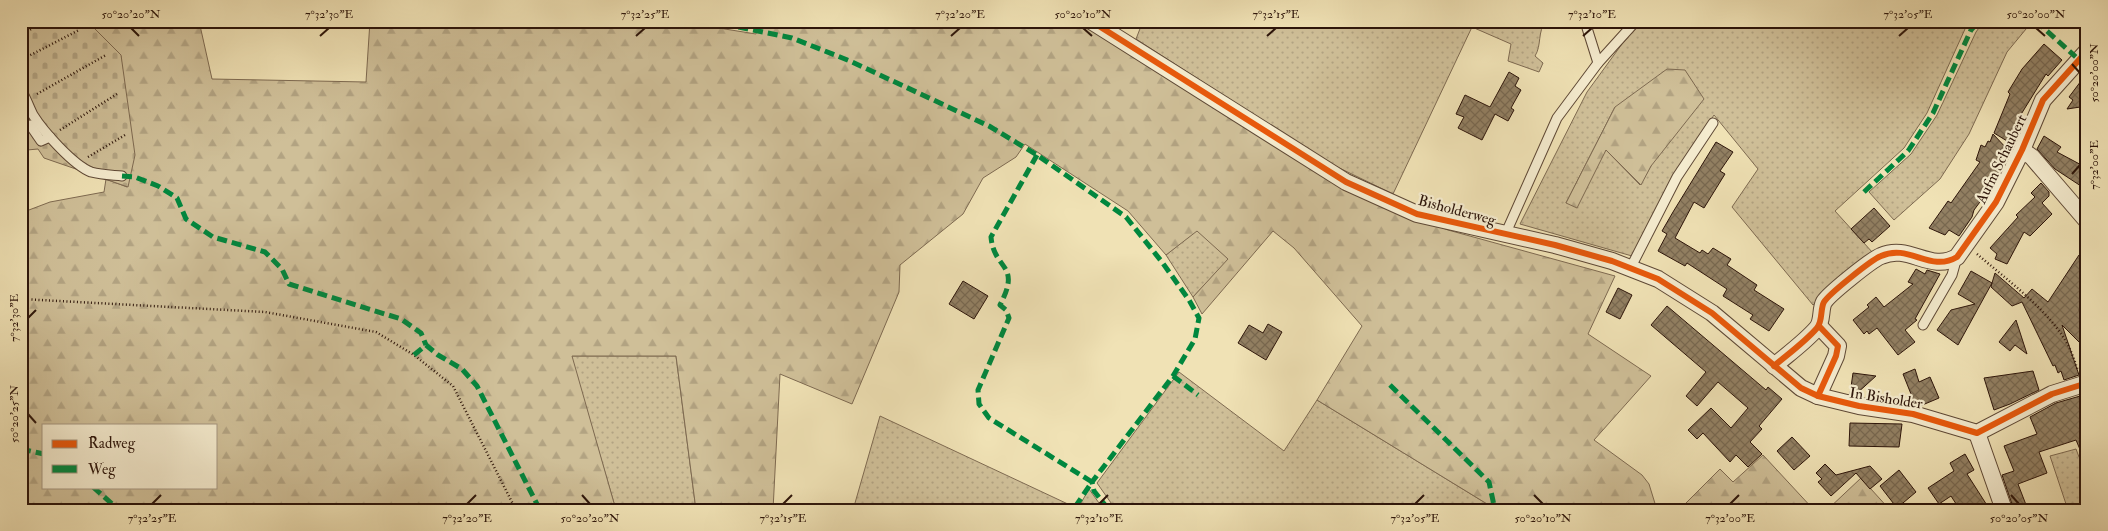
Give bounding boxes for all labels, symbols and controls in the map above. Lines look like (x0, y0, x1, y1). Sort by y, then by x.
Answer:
text: 50°20'20"N (101, 7, 161, 22)
text: 7°32'30"E (305, 7, 353, 22)
text: 7°32'25"E (621, 7, 670, 22)
text: 7°32'20"E (935, 7, 985, 22)
text: 50°20'10"N (1054, 7, 1112, 22)
text: 7°32'15"E (1253, 7, 1300, 22)
text: 7°32'10"E (1568, 7, 1616, 22)
text: 7°32'05"E (1884, 7, 1933, 22)
text: 50°20'00"N (2006, 7, 2066, 22)
text: 50°20'00"N (2087, 43, 2102, 103)
street label: Aufm Schaubert (1971, 111, 2031, 208)
text: 7°32'00"E (2087, 140, 2102, 190)
street label: Bisholderweg (1416, 191, 1498, 230)
text: 7°32'30"E (7, 294, 22, 342)
street label: In Bisholder (1848, 383, 1924, 414)
text: 50°20'25"N (7, 385, 22, 443)
legend (42, 424, 218, 488)
text: Radweg (88, 434, 136, 453)
text: Weg (87, 460, 116, 479)
text: 7°32'25"E (128, 511, 177, 526)
text: 7°32'20"E (442, 511, 492, 526)
text: 50°20'20"N (560, 511, 620, 526)
text: 7°32'15"E (760, 511, 807, 526)
text: 7°32'10"E (1075, 511, 1123, 526)
text: 7°32'05"E (1391, 511, 1440, 526)
text: 50°20'10"N (1514, 511, 1572, 526)
text: 7°32'00"E (1705, 511, 1755, 526)
text: 50°20'05"N (1990, 511, 2048, 526)

